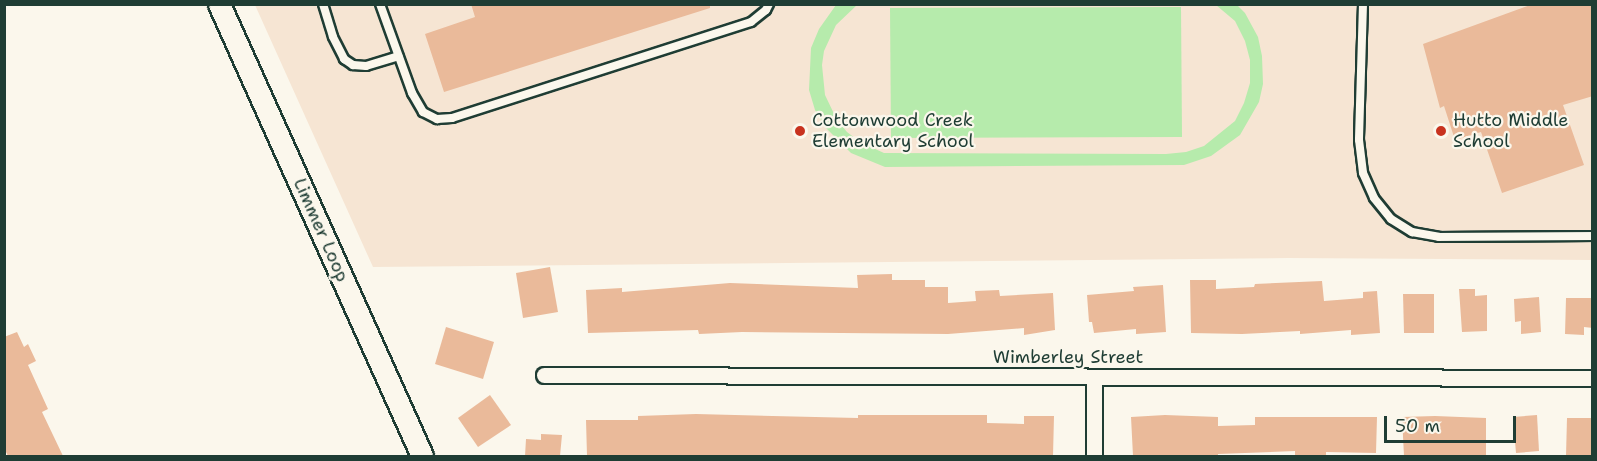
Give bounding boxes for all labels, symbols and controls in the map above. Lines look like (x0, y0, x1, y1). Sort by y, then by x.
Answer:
place label: Cottonwood Creek Elementary School (812, 110, 974, 152)
place label: Hutto Middle School (1453, 110, 1568, 152)
marker: Cottonwood Creek Elementary School (793, 124, 807, 138)
marker: Hutto Middle School (1434, 124, 1448, 138)
street label: Limmer Loop (289, 175, 353, 285)
street label: Wimberley Street (993, 346, 1143, 368)
scale bar (1387, 404, 1519, 442)
text: 50 m (1395, 414, 1440, 438)

